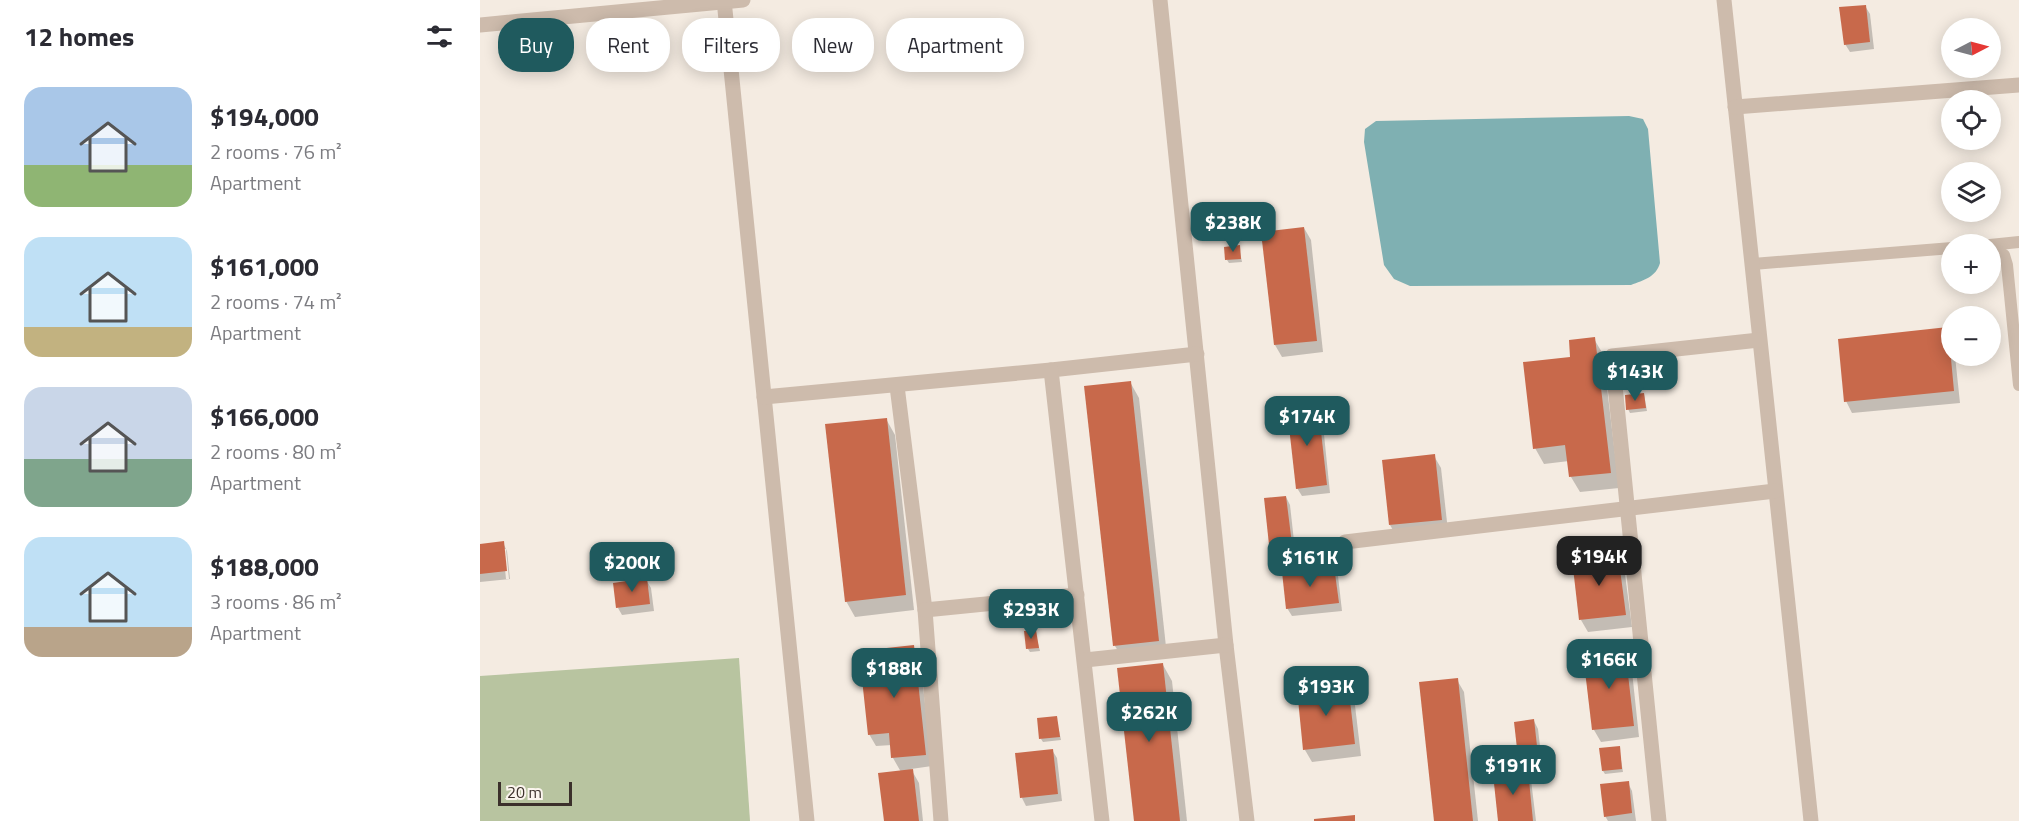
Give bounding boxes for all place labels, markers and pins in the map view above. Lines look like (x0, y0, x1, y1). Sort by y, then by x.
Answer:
pin: $238K (1191, 202, 1275, 253)
pin: $143K (1593, 351, 1677, 402)
pin: $174K (1265, 396, 1349, 447)
pin: $194K (1557, 536, 1641, 587)
pin: $161K (1268, 537, 1352, 588)
pin: $200K (590, 542, 674, 593)
pin: $293K (989, 589, 1073, 640)
pin: $166K (1567, 639, 1651, 690)
pin: $188K (852, 648, 936, 699)
pin: $193K (1284, 666, 1368, 717)
pin: $262K (1107, 692, 1191, 743)
pin: $191K (1471, 745, 1555, 796)

